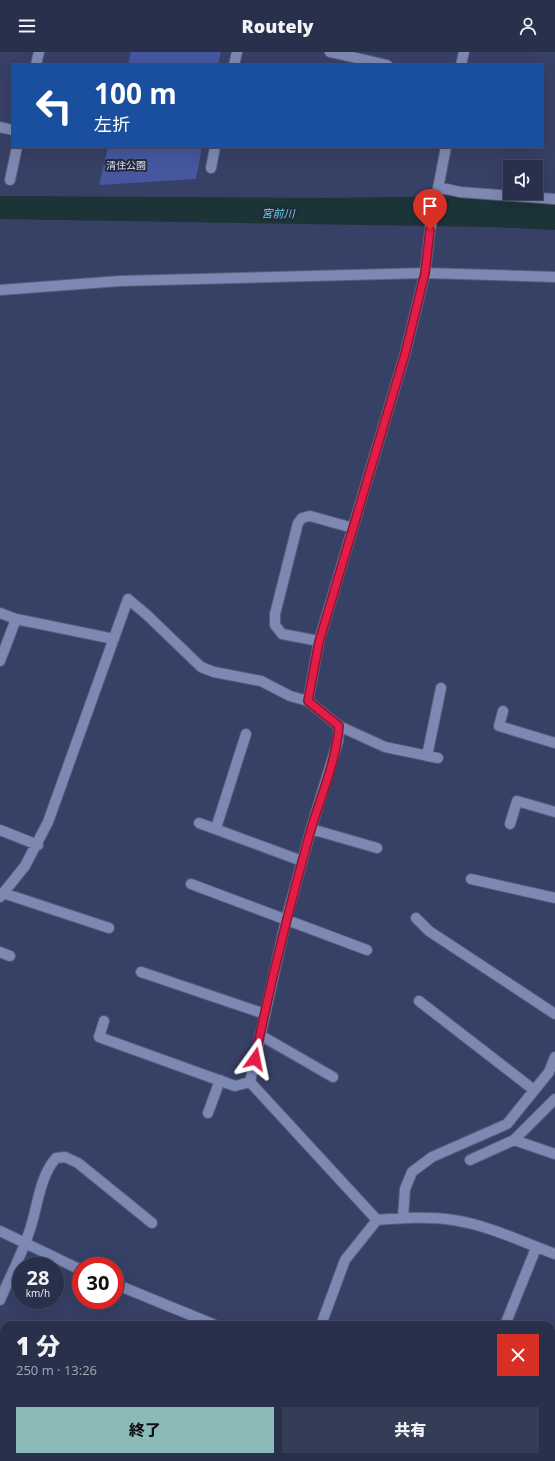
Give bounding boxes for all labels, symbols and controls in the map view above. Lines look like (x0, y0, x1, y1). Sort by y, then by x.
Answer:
text: Routely (242, 14, 313, 38)
icon: menu (16, 15, 38, 37)
icon: person (517, 15, 539, 37)
text: 100 m (94, 74, 177, 112)
icon: left (28, 80, 80, 132)
text: 左折 (94, 112, 130, 136)
park label: 清住公園 (106, 158, 146, 172)
map controls (503, 160, 543, 200)
button: sound (503, 160, 543, 200)
pin (413, 189, 447, 230)
icon: arrive (419, 195, 441, 217)
water label: 宮前川 (261, 205, 296, 221)
position arrow (234, 1038, 276, 1080)
speed limit sign: 30 (72, 1257, 124, 1309)
text: 28 (27, 1264, 49, 1291)
text: km/h (26, 1286, 50, 1300)
text: 1 分 (16, 1329, 60, 1362)
button: close (497, 1334, 539, 1376)
text: 250 m · 13:26 (16, 1361, 97, 1379)
button: 終了 (16, 1407, 274, 1453)
button: 共有 (282, 1407, 539, 1453)

